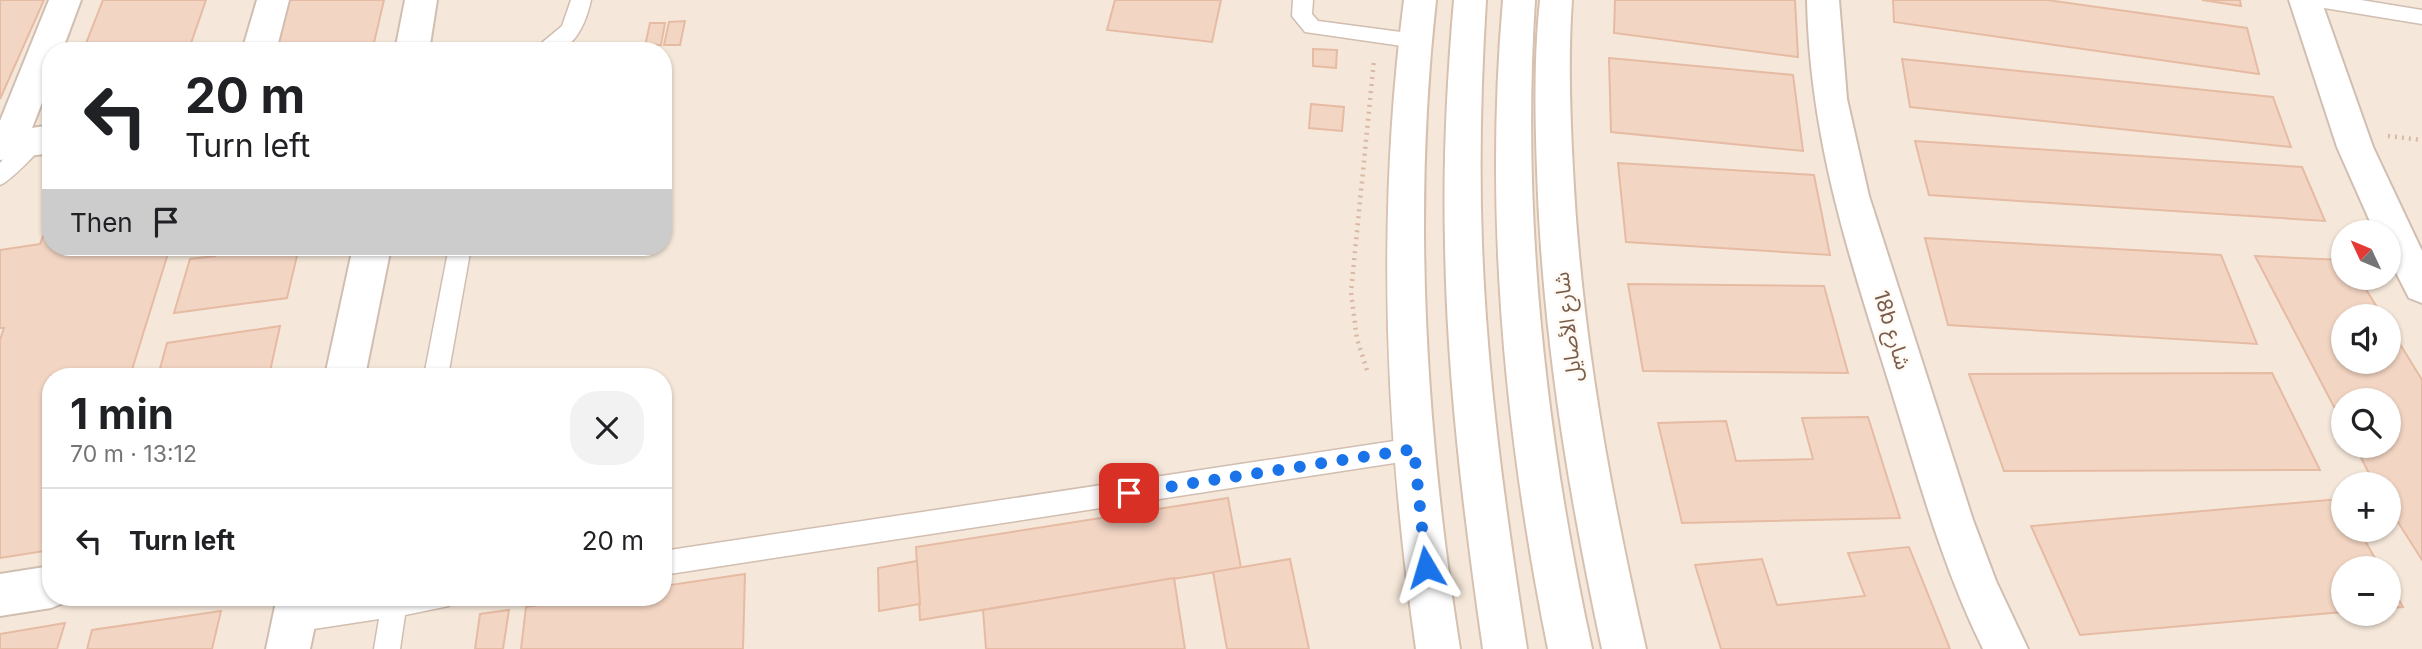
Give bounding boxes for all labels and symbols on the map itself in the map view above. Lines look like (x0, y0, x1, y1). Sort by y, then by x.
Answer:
north arrow (2331, 220, 2401, 290)
street label: شارع الأصايل (1548, 270, 1590, 384)
street label: 18b شارع (1866, 287, 1916, 373)
pin (1099, 463, 1159, 523)
position arrow (1389, 530, 1463, 604)

